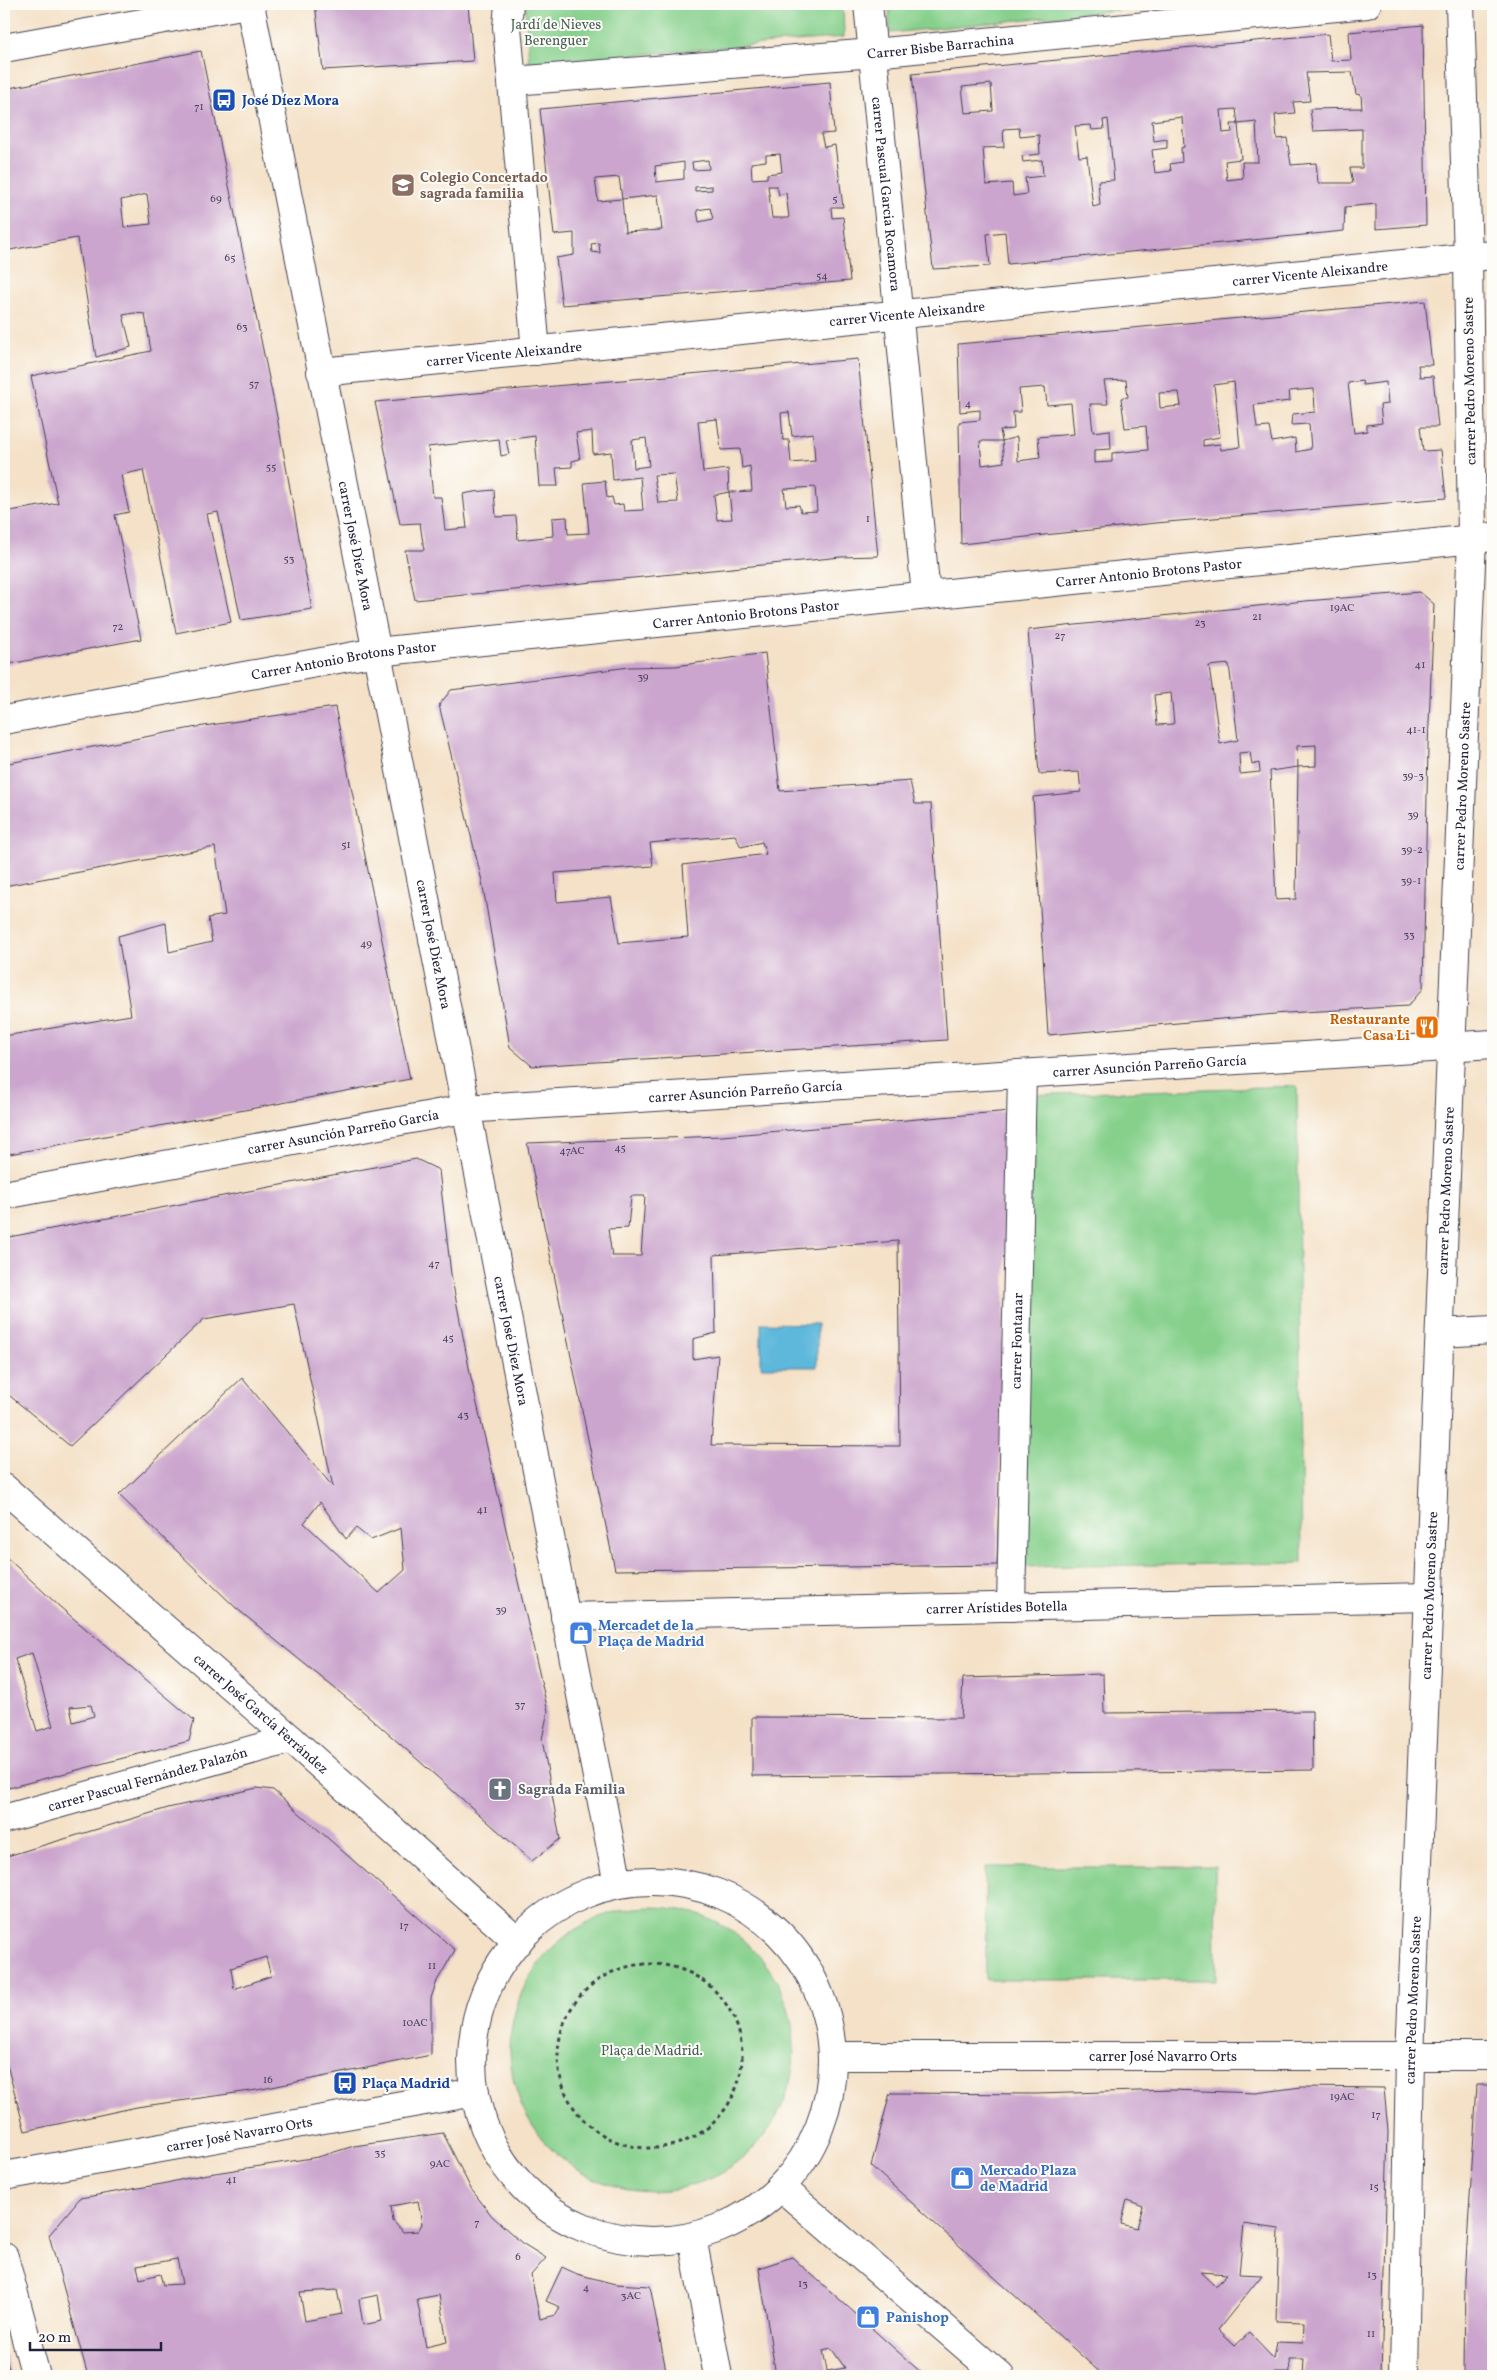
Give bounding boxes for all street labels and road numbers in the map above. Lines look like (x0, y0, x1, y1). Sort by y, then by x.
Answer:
street label: Carrer Bisbe Barrachina (867, 31, 1015, 64)
street label: carrer Pascual Garcia Rocamora (866, 96, 904, 293)
street label: carrer Vicente Aleixandre (1231, 257, 1389, 292)
street label: carrer Pedro Moreno Sastre (1460, 296, 1481, 465)
street label: carrer Vicente Aleixandre (828, 298, 986, 332)
street label: carrer Vicente Aleixandre (425, 338, 583, 372)
street label: carrer José Díez Mora (333, 479, 377, 613)
street label: Carrer Antonio Brotons Pastor (1055, 555, 1243, 593)
street label: Carrer Antonio Brotons Pastor (652, 596, 840, 634)
street label: Carrer Antonio Brotons Pastor (250, 638, 437, 686)
street label: carrer Pedro Moreno Sastre (1450, 701, 1476, 871)
street label: carrer José Díez Mora (411, 878, 455, 1011)
street label: carrer Asunción Parreño García (1052, 1052, 1247, 1083)
street label: carrer Asunción Parreño García (648, 1077, 843, 1108)
street label: carrer Asunción Parreño García (246, 1106, 441, 1160)
street label: carrer Pedro Moreno Sastre (1434, 1106, 1460, 1275)
street label: carrer José Díez Mora (488, 1274, 532, 1407)
street label: carrer Fontanar (1007, 1293, 1028, 1389)
street label: carrer Pedro Moreno Sastre (1417, 1511, 1443, 1680)
street label: carrer Arístides Botella (926, 1597, 1068, 1620)
street label: carrer José García Ferrández (189, 1650, 332, 1779)
street label: carrer Pascual Fernández Palazón (46, 1744, 250, 1817)
street label: carrer Pedro Moreno Sastre (1401, 1915, 1427, 2084)
street label: carrer José Navarro Orts (1089, 2048, 1237, 2067)
street label: carrer José Navarro Orts (165, 2113, 314, 2158)

